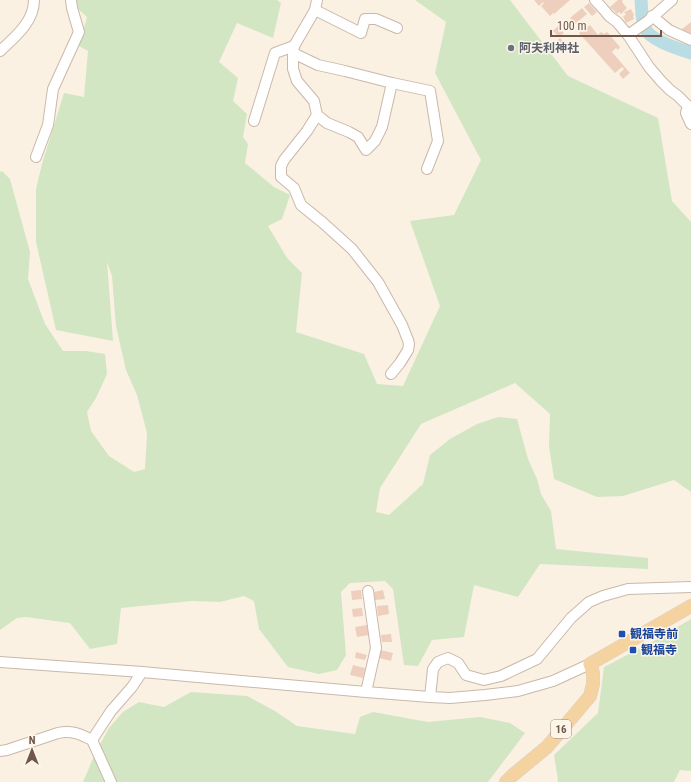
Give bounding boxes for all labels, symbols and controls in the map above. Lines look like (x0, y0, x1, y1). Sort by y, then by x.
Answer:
scale bar (551, 12, 661, 38)
text: 100 m (557, 19, 587, 33)
place label: 阿夫利神社 (519, 41, 579, 55)
marker: 阿夫利神社 (506, 43, 516, 53)
place label: 観福寺前 (630, 627, 678, 641)
marker: 観福寺前 (617, 629, 627, 639)
place label: 観福寺 (641, 643, 677, 657)
marker: 観福寺 (628, 645, 638, 655)
road number: 16 (551, 720, 571, 738)
north arrow (12, 730, 52, 770)
text: N (29, 734, 36, 747)

